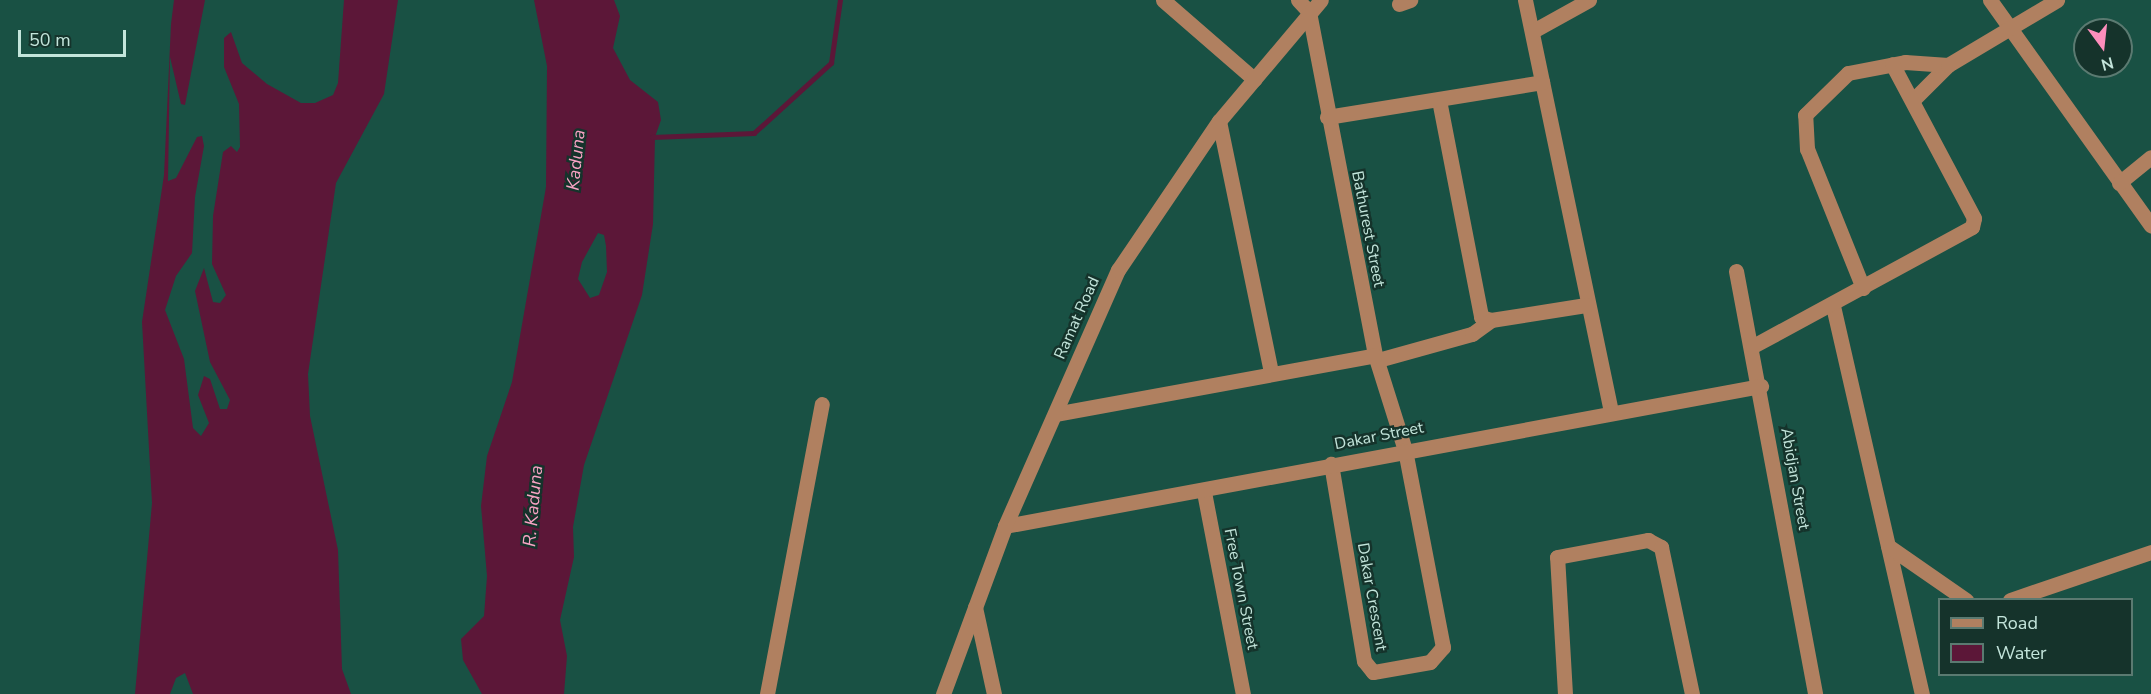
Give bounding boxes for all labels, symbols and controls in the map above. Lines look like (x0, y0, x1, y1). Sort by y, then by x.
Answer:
scale bar (21, 18, 129, 56)
north arrow (2073, 18, 2133, 78)
text: 50 m (29, 28, 71, 52)
text: N (2099, 51, 2116, 76)
water label: Kaduna (562, 128, 590, 192)
street label: Bathurest Street (1347, 169, 1389, 289)
street label: Ramat Road (1050, 274, 1104, 362)
street label: Dakar Street (1333, 418, 1425, 454)
street label: Abidjan Street (1777, 427, 1813, 531)
water label: R. Kaduna (519, 464, 547, 548)
street label: Free Town Street (1220, 527, 1262, 651)
street label: Dakar Crescent (1353, 541, 1391, 653)
legend (1938, 598, 2133, 676)
text: Road (1996, 611, 2038, 635)
text: Water (1996, 641, 2047, 665)

